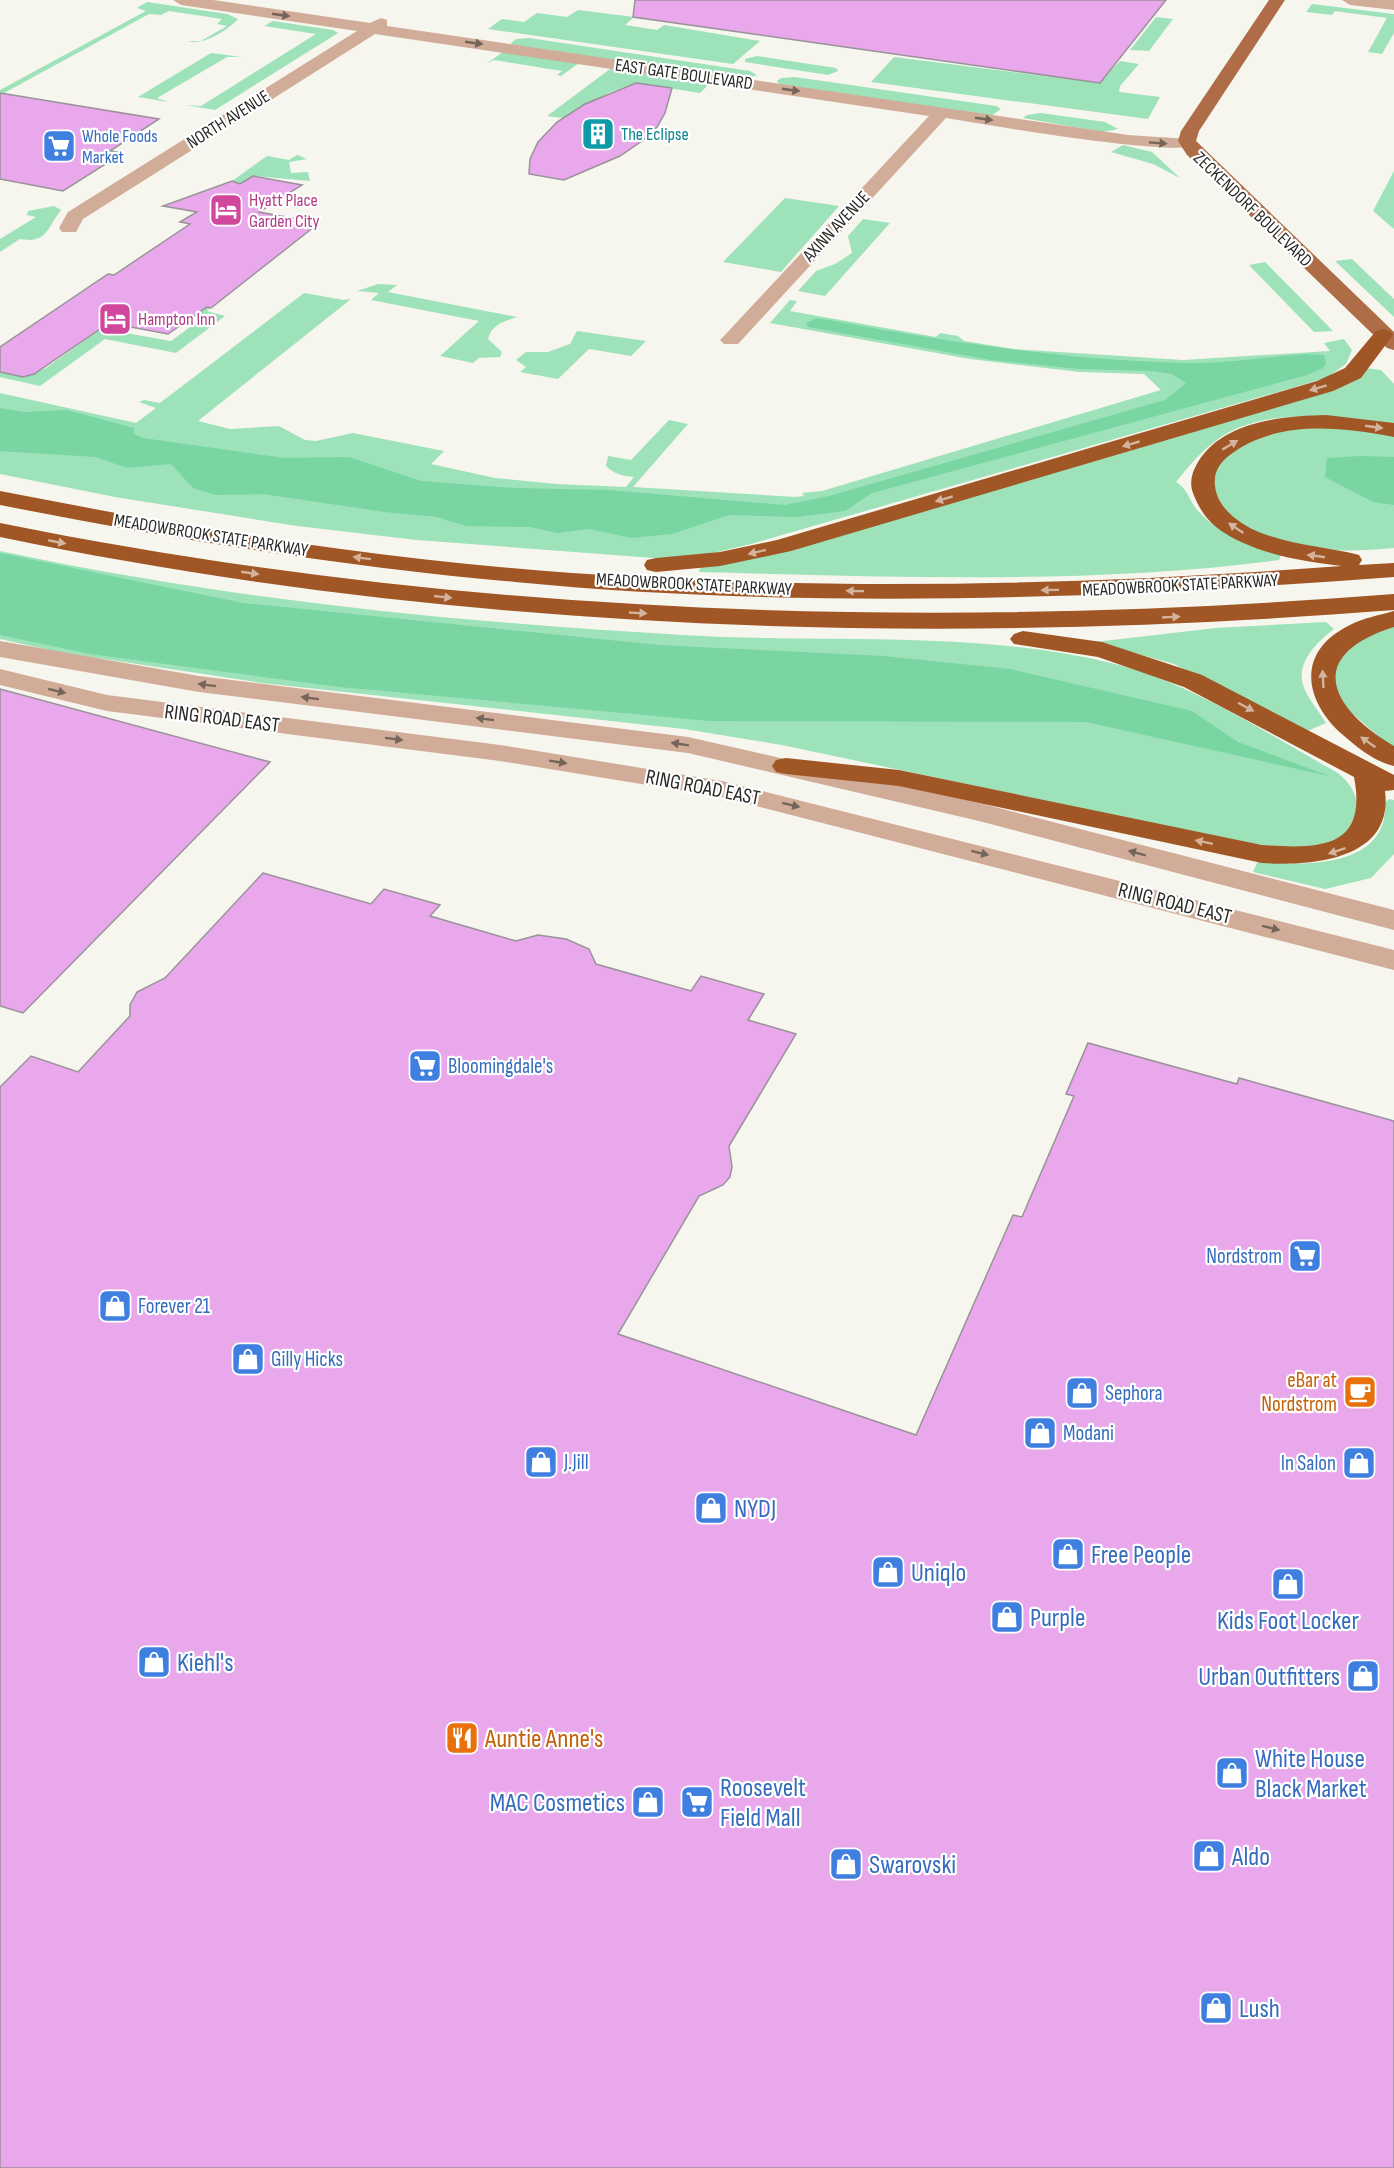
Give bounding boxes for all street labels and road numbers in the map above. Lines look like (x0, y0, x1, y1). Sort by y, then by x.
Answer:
street label: EAST GATE BOULEVARD (614, 54, 754, 95)
street label: NORTH AVENUE (183, 86, 274, 153)
street label: ZECKENDORF BOULEVARD (1189, 147, 1316, 271)
street label: AXINN AVENUE (798, 187, 874, 267)
street label: MEADOWBROOK STATE PARKWAY (112, 510, 310, 561)
street label: MEADOWBROOK STATE PARKWAY (596, 569, 793, 600)
street label: MEADOWBROOK STATE PARKWAY (1082, 570, 1279, 601)
street label: RING ROAD EAST (163, 699, 281, 738)
street label: RING ROAD EAST (644, 764, 763, 811)
street label: RING ROAD EAST (1116, 877, 1235, 930)

